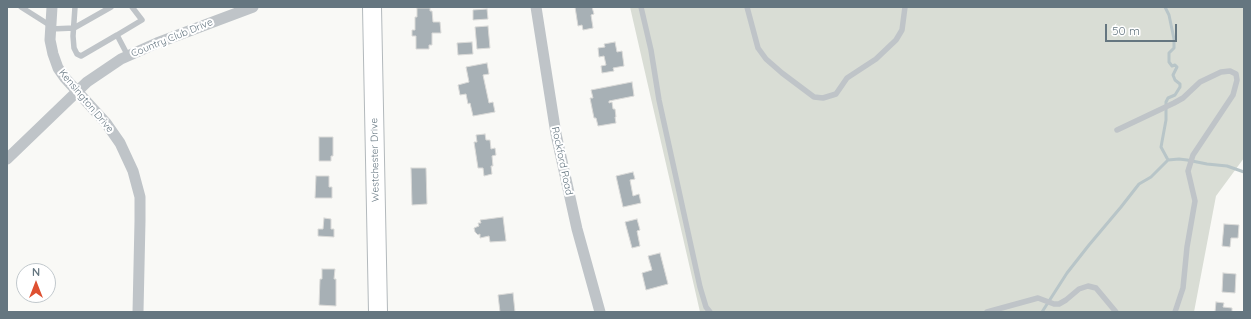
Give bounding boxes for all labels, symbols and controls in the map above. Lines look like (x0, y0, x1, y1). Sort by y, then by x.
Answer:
street label: Country Club Drive (129, 16, 215, 60)
scale bar (1107, 16, 1179, 42)
text: 50 m (1112, 23, 1140, 38)
street label: Kensington Drive (56, 67, 116, 135)
street label: Westchester Drive (368, 118, 382, 202)
street label: Rockford Road (549, 126, 575, 196)
north arrow (16, 263, 56, 303)
text: N (32, 265, 40, 279)

